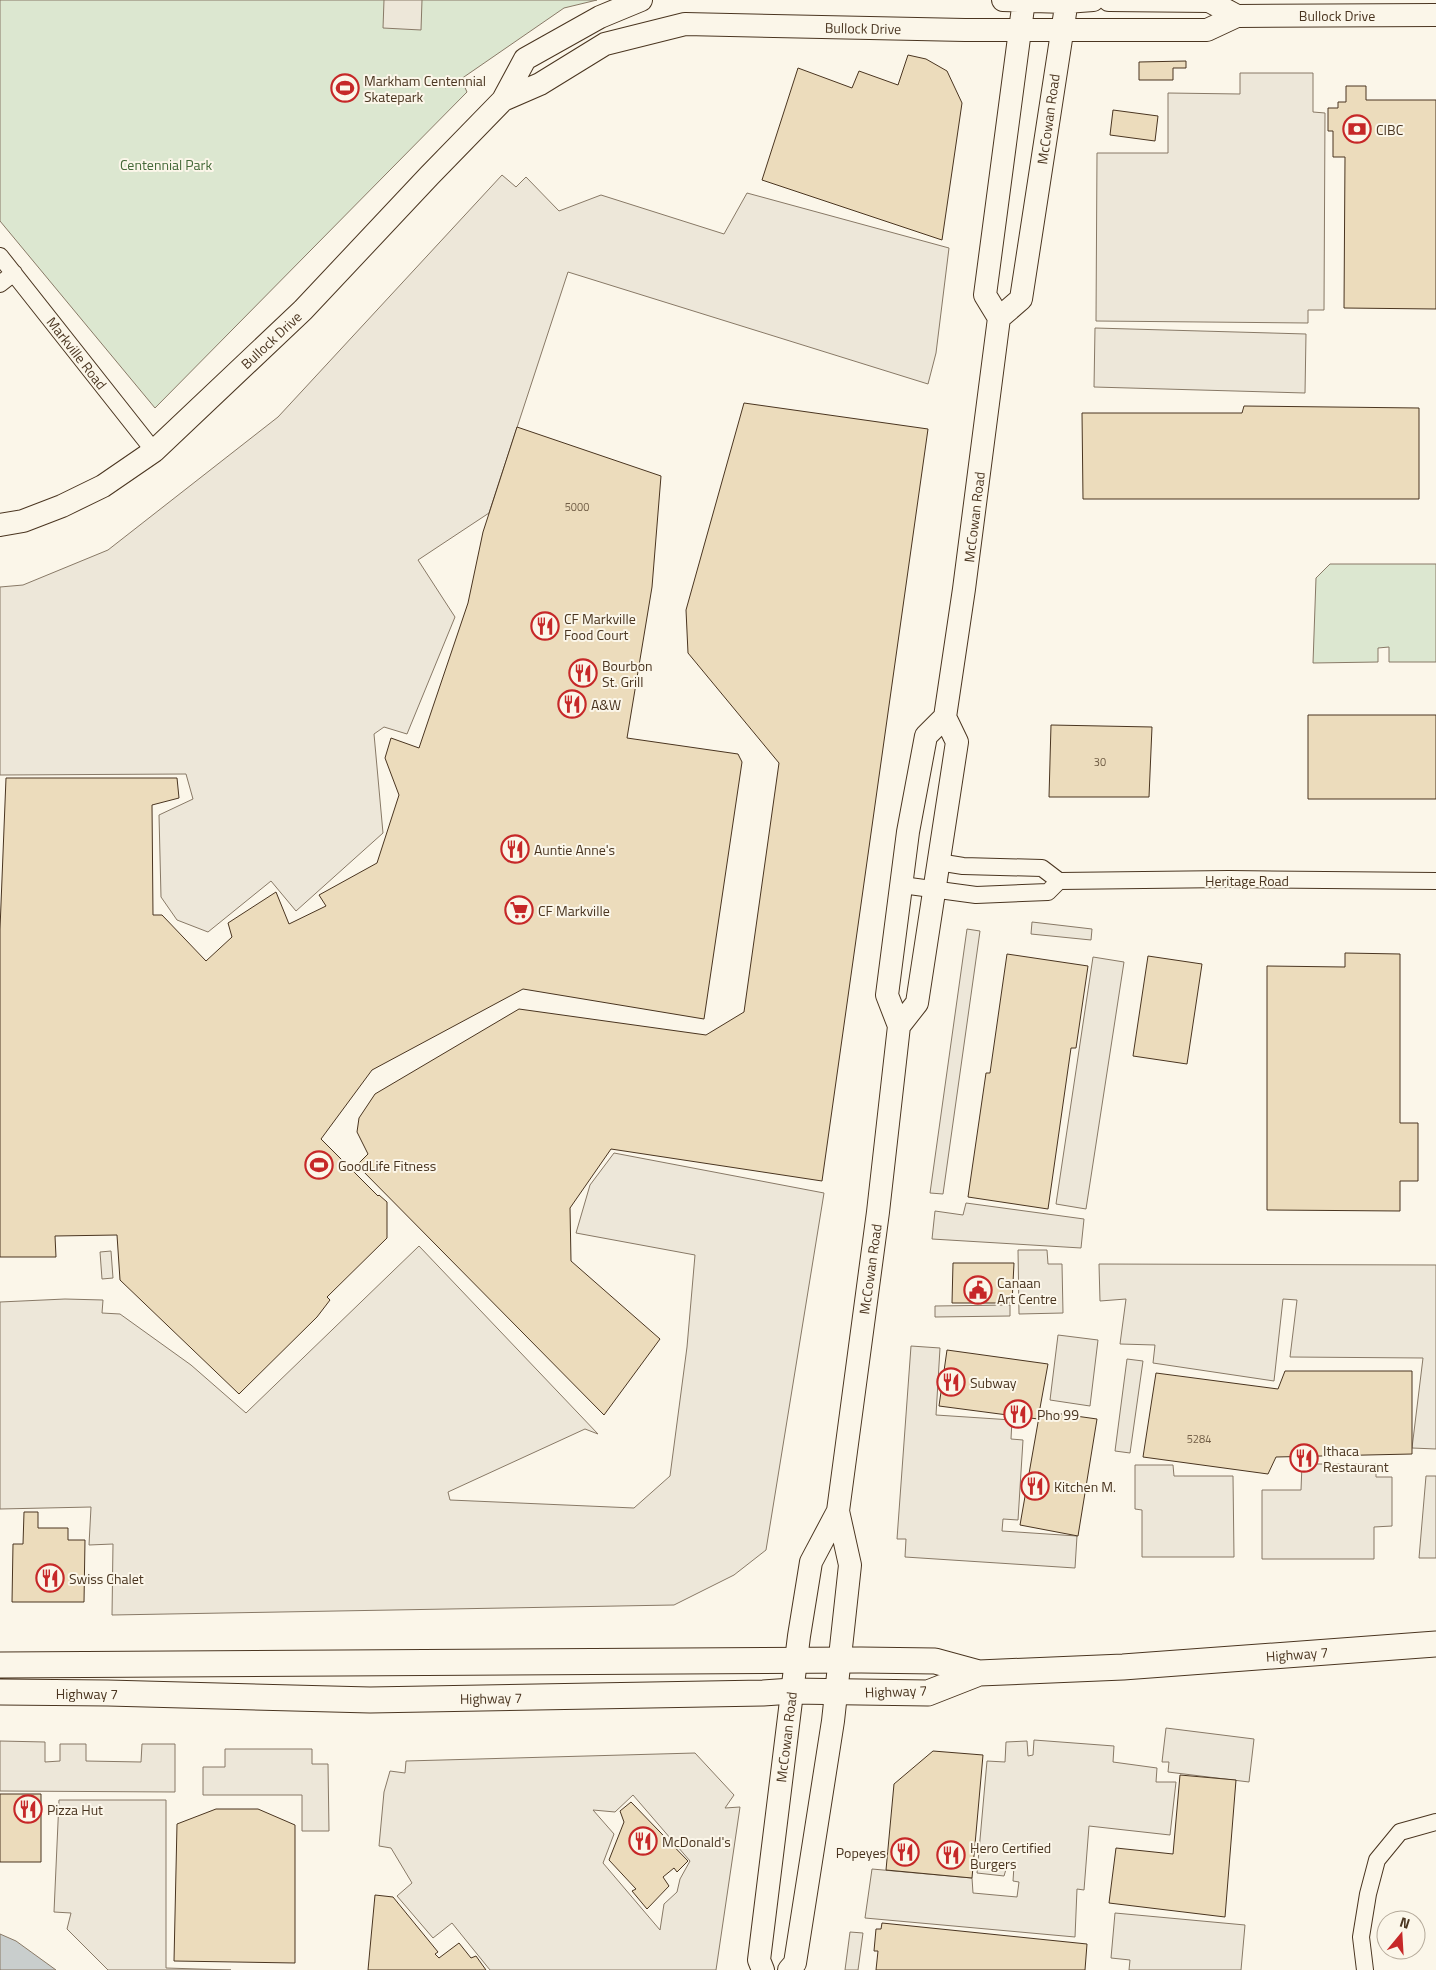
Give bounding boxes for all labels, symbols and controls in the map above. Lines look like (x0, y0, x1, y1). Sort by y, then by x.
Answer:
street label: Bullock Drive (1299, 5, 1375, 26)
street label: Bullock Drive (825, 17, 901, 39)
place label: Markham Centennial Skatepark (364, 70, 486, 107)
street label: McCowan Road (1031, 72, 1065, 166)
sports icon: Markham Centennial Skatepark (330, 73, 360, 103)
bank icon: CIBC (1342, 114, 1372, 144)
place label: CIBC (1376, 119, 1404, 140)
park label: Centennial Park (120, 154, 212, 175)
street label: Bullock Drive (236, 306, 306, 374)
street label: Markville Road (42, 312, 112, 394)
street label: McCowan Road (958, 470, 990, 564)
house number: 5000 (565, 499, 589, 515)
place label: CF Markville Food Court (564, 608, 636, 645)
restaurant icon: CF Markville Food Court (530, 611, 560, 641)
place label: Bourbon St. Grill (602, 655, 653, 692)
restaurant icon: Bourbon St. Grill (568, 658, 598, 688)
restaurant icon: A&W (557, 689, 587, 719)
place label: A&W (591, 694, 621, 715)
house number: 30 (1094, 754, 1106, 770)
restaurant icon: Auntie Anne's (500, 834, 530, 864)
place label: Auntie Anne's (534, 839, 615, 860)
street label: Heritage Road (1205, 870, 1289, 891)
supermarket icon: CF Markville (504, 895, 534, 925)
place label: CF Markville (538, 900, 610, 921)
sports icon: GoodLife Fitness (304, 1150, 334, 1180)
place label: GoodLife Fitness (338, 1155, 436, 1176)
street label: McCowan Road (853, 1222, 887, 1316)
place label: Canaan Art Centre (997, 1272, 1057, 1309)
public building icon: Canaan Art Centre (963, 1275, 993, 1305)
restaurant icon: Subway (936, 1367, 966, 1397)
place label: Subway (970, 1372, 1017, 1393)
restaurant icon: Pho 99 (1003, 1399, 1033, 1429)
place label: Pho 99 (1037, 1404, 1079, 1425)
house number: 5284 (1187, 1431, 1211, 1447)
place label: Ithaca Restaurant (1323, 1440, 1389, 1477)
restaurant icon: Ithaca Restaurant (1289, 1443, 1319, 1473)
restaurant icon: Kitchen M. (1020, 1471, 1050, 1501)
place label: Kitchen M. (1054, 1476, 1116, 1497)
restaurant icon: Swiss Chalet (35, 1563, 65, 1593)
place label: Swiss Chalet (69, 1568, 144, 1589)
street label: Highway 7 (1265, 1641, 1329, 1667)
street label: Highway 7 (864, 1679, 928, 1703)
street label: Highway 7 (56, 1683, 118, 1704)
street label: Highway 7 (460, 1687, 522, 1709)
street label: McCowan Road (770, 1690, 802, 1784)
restaurant icon: Pizza Hut (13, 1794, 43, 1824)
place label: Pizza Hut (47, 1799, 103, 1820)
restaurant icon: McDonald's (628, 1826, 658, 1856)
place label: McDonald's (662, 1831, 731, 1852)
restaurant icon: Popeyes (890, 1837, 920, 1867)
place label: Hero Certified Burgers (970, 1837, 1051, 1874)
restaurant icon: Hero Certified Burgers (936, 1840, 966, 1870)
place label: Popeyes (836, 1842, 886, 1863)
north arrow (1376, 1910, 1426, 1960)
text: N (1397, 1911, 1413, 1934)

